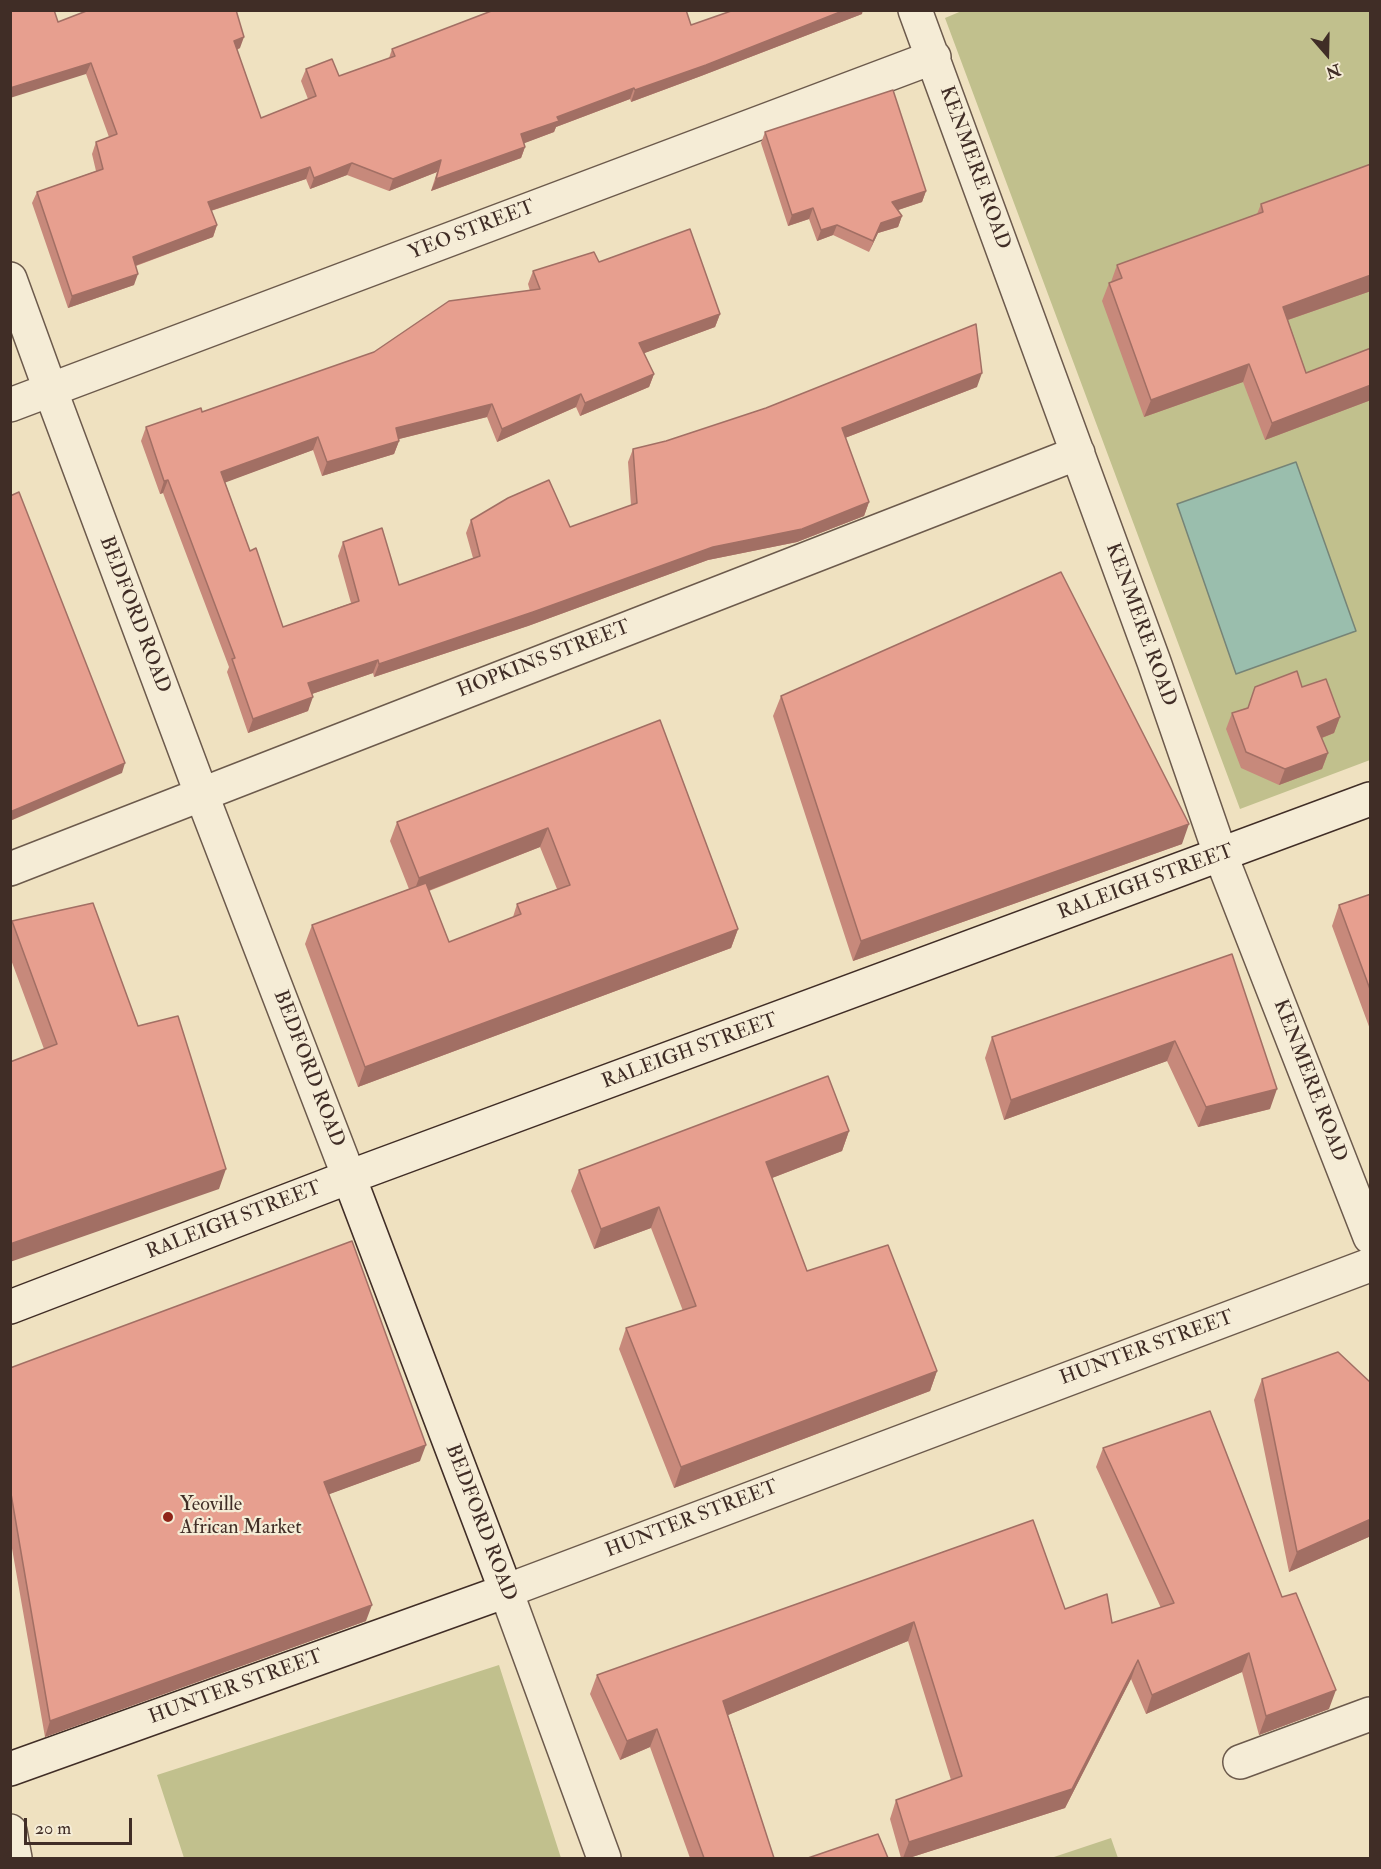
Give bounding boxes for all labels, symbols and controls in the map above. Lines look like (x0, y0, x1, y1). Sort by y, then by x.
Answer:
north arrow (1297, 24, 1357, 84)
text: N (1323, 59, 1343, 83)
street label: KENMERE ROAD (933, 83, 1015, 253)
street label: YEO STREET (406, 196, 538, 266)
street label: BEDFORD ROAD (93, 533, 175, 697)
street label: KENMERE ROAD (1099, 540, 1181, 710)
street label: HOPKINS STREET (454, 616, 634, 704)
street label: RALEIGH STREET (1055, 840, 1237, 926)
street label: BEDFORD ROAD (267, 987, 349, 1151)
street label: KENMERE ROAD (1267, 996, 1351, 1166)
street label: RALEIGH STREET (599, 1009, 781, 1095)
street label: RALEIGH STREET (143, 1177, 325, 1265)
street label: HUNTER STREET (1057, 1306, 1237, 1392)
street label: BEDFORD ROAD (439, 1441, 521, 1605)
street label: HUNTER STREET (602, 1476, 782, 1564)
place label: Yeoville African Market (180, 1494, 302, 1541)
marker: Yeoville African Market (161, 1510, 175, 1524)
street label: HUNTER STREET (146, 1645, 326, 1731)
scale bar (27, 1806, 135, 1844)
text: 20 m (35, 1817, 71, 1840)

